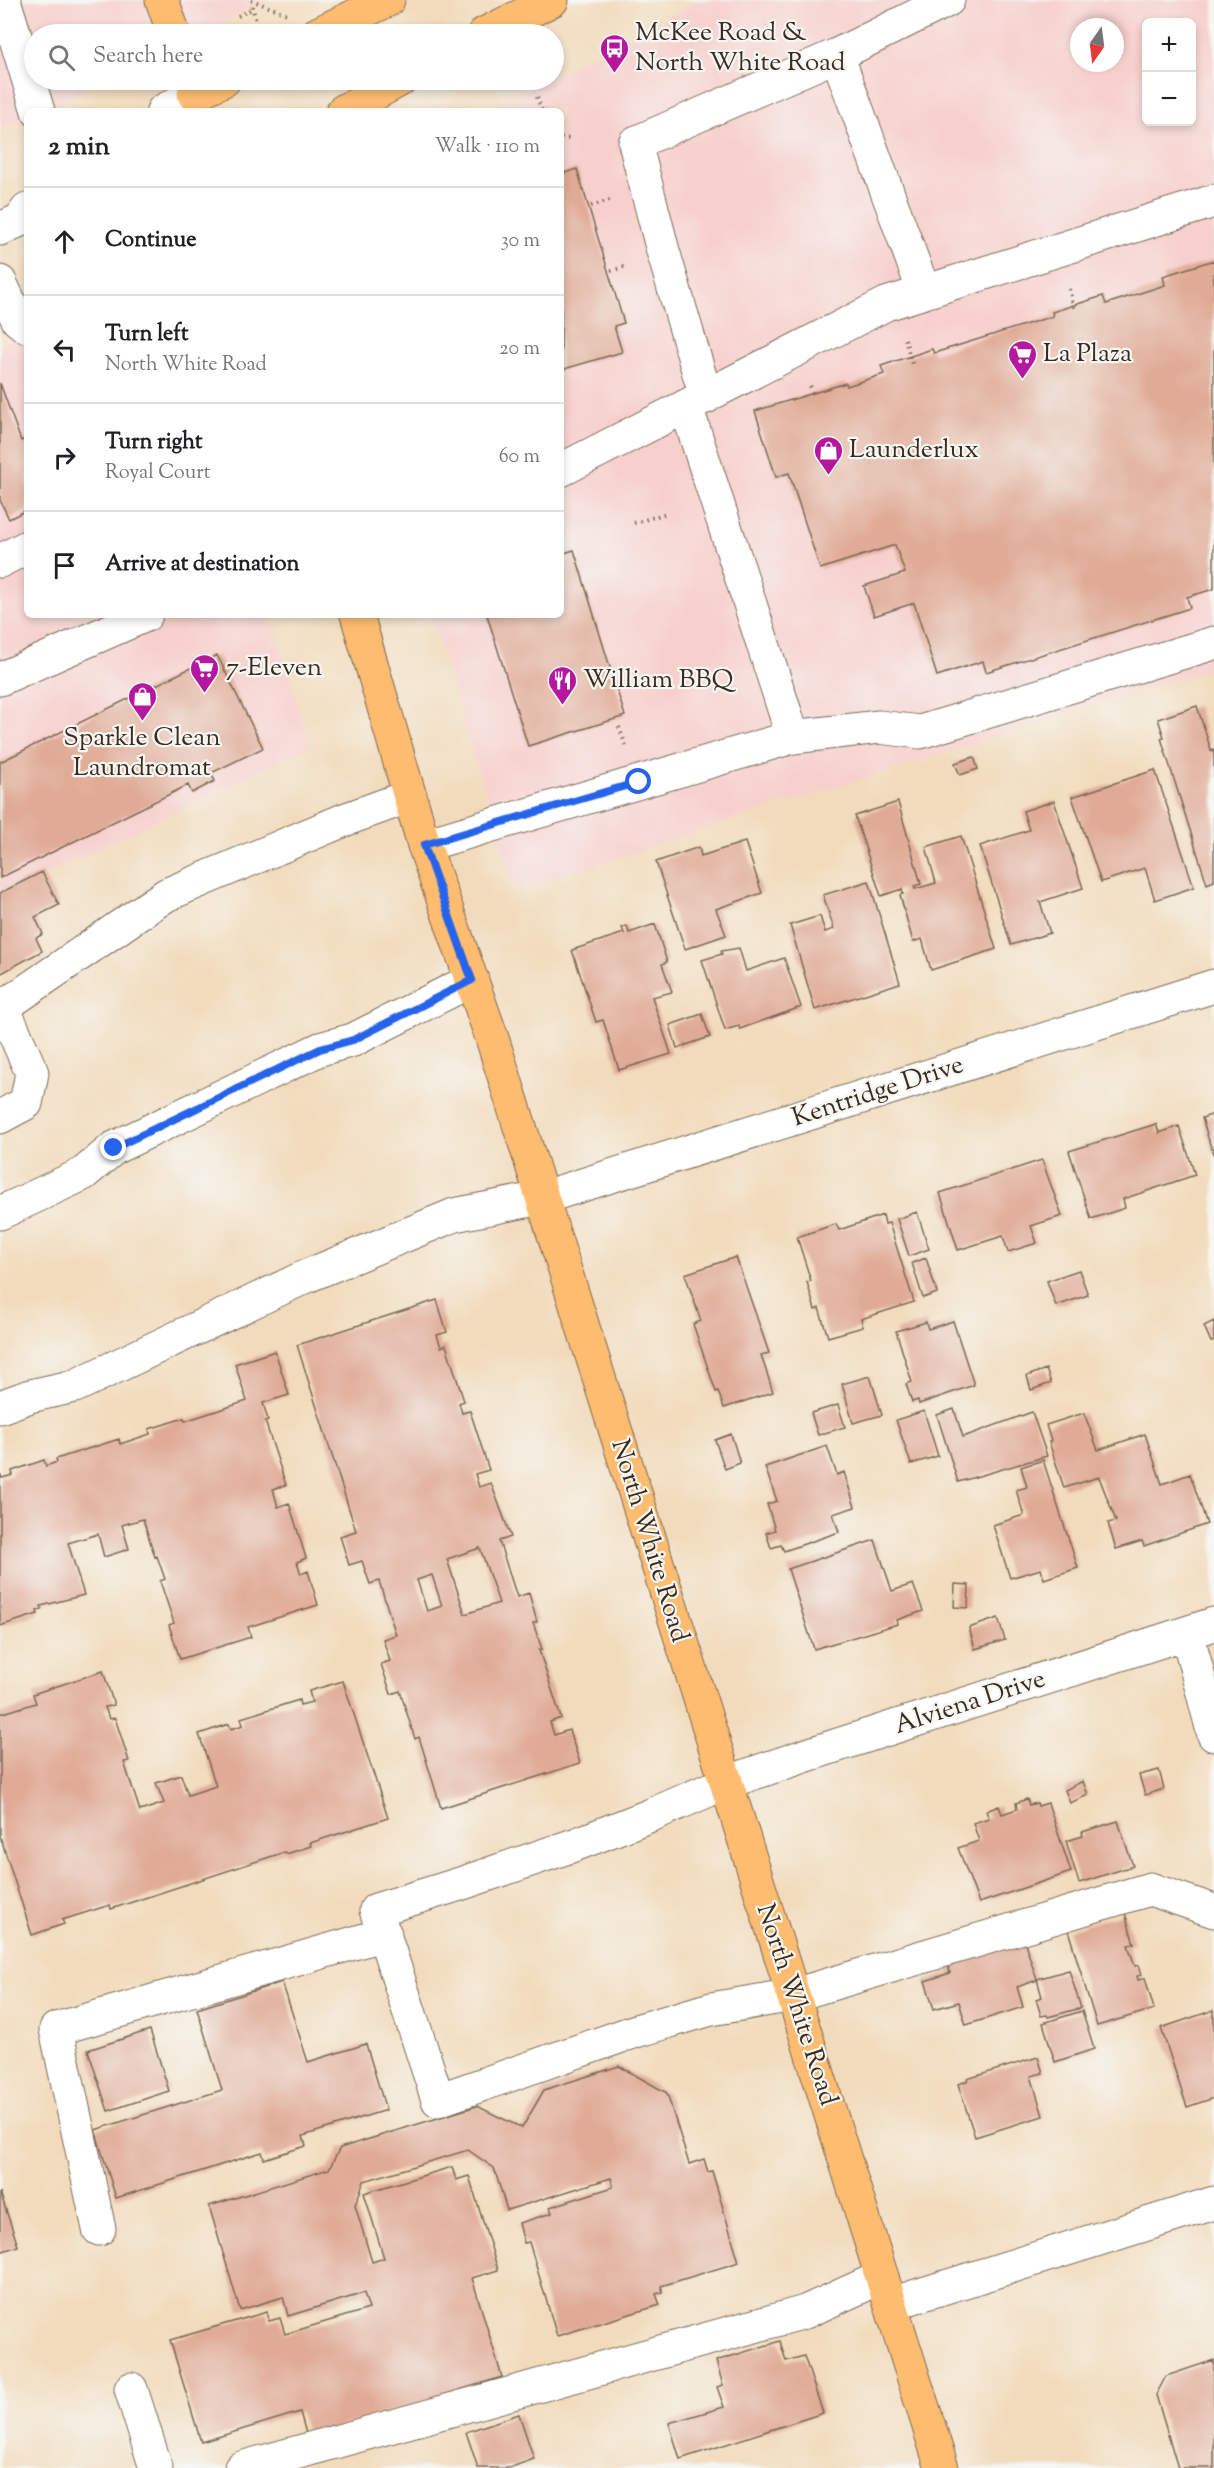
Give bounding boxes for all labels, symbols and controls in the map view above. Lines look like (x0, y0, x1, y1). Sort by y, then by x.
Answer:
place label: McKee Road & North White Road (635, 15, 846, 82)
north arrow (1070, 18, 1124, 72)
map controls (1142, 18, 1196, 126)
button: + (1142, 18, 1196, 72)
search box (24, 24, 564, 90)
bus stop icon: McKee Road & North White Road (598, 32, 630, 74)
icon: search (45, 41, 78, 74)
text: Search here (93, 41, 203, 73)
button: − (1142, 72, 1196, 126)
text: 2 min (48, 129, 110, 166)
text: Walk · 110 m (435, 133, 540, 162)
icon: ahead (48, 225, 81, 258)
text: Continue (105, 225, 196, 257)
text: 30 m (501, 227, 540, 256)
text: Turn left (105, 319, 188, 351)
icon: left (48, 333, 81, 366)
text: 20 m (499, 335, 540, 364)
place label: La Plaza (1043, 336, 1132, 373)
supermarket icon: La Plaza (1006, 338, 1038, 380)
text: North White Road (105, 351, 267, 380)
text: Turn right (105, 427, 202, 459)
place label: Launderlux (849, 432, 979, 469)
shop icon: Launderlux (812, 434, 844, 476)
icon: right (48, 441, 81, 474)
text: 60 m (499, 443, 540, 472)
text: Royal Court (105, 459, 211, 488)
icon: arrive (48, 549, 81, 582)
text: Arrive at destination (105, 549, 300, 581)
place label: 7-Eleven (226, 650, 322, 687)
supermarket icon: 7-Eleven (189, 652, 221, 694)
place label: William BBQ (583, 662, 736, 699)
restaurant icon: William BBQ (546, 664, 578, 706)
shop icon: Sparkle Clean Laundromat (126, 680, 158, 722)
place label: Sparkle Clean Laundromat (63, 720, 221, 787)
route start (625, 768, 651, 794)
street label: Kentridge Drive (788, 1047, 968, 1137)
route end (100, 1134, 126, 1160)
street label: North White Road (601, 1435, 698, 1647)
street label: Alviena Drive (890, 1661, 1050, 1745)
street label: North White Road (746, 1899, 846, 2111)

